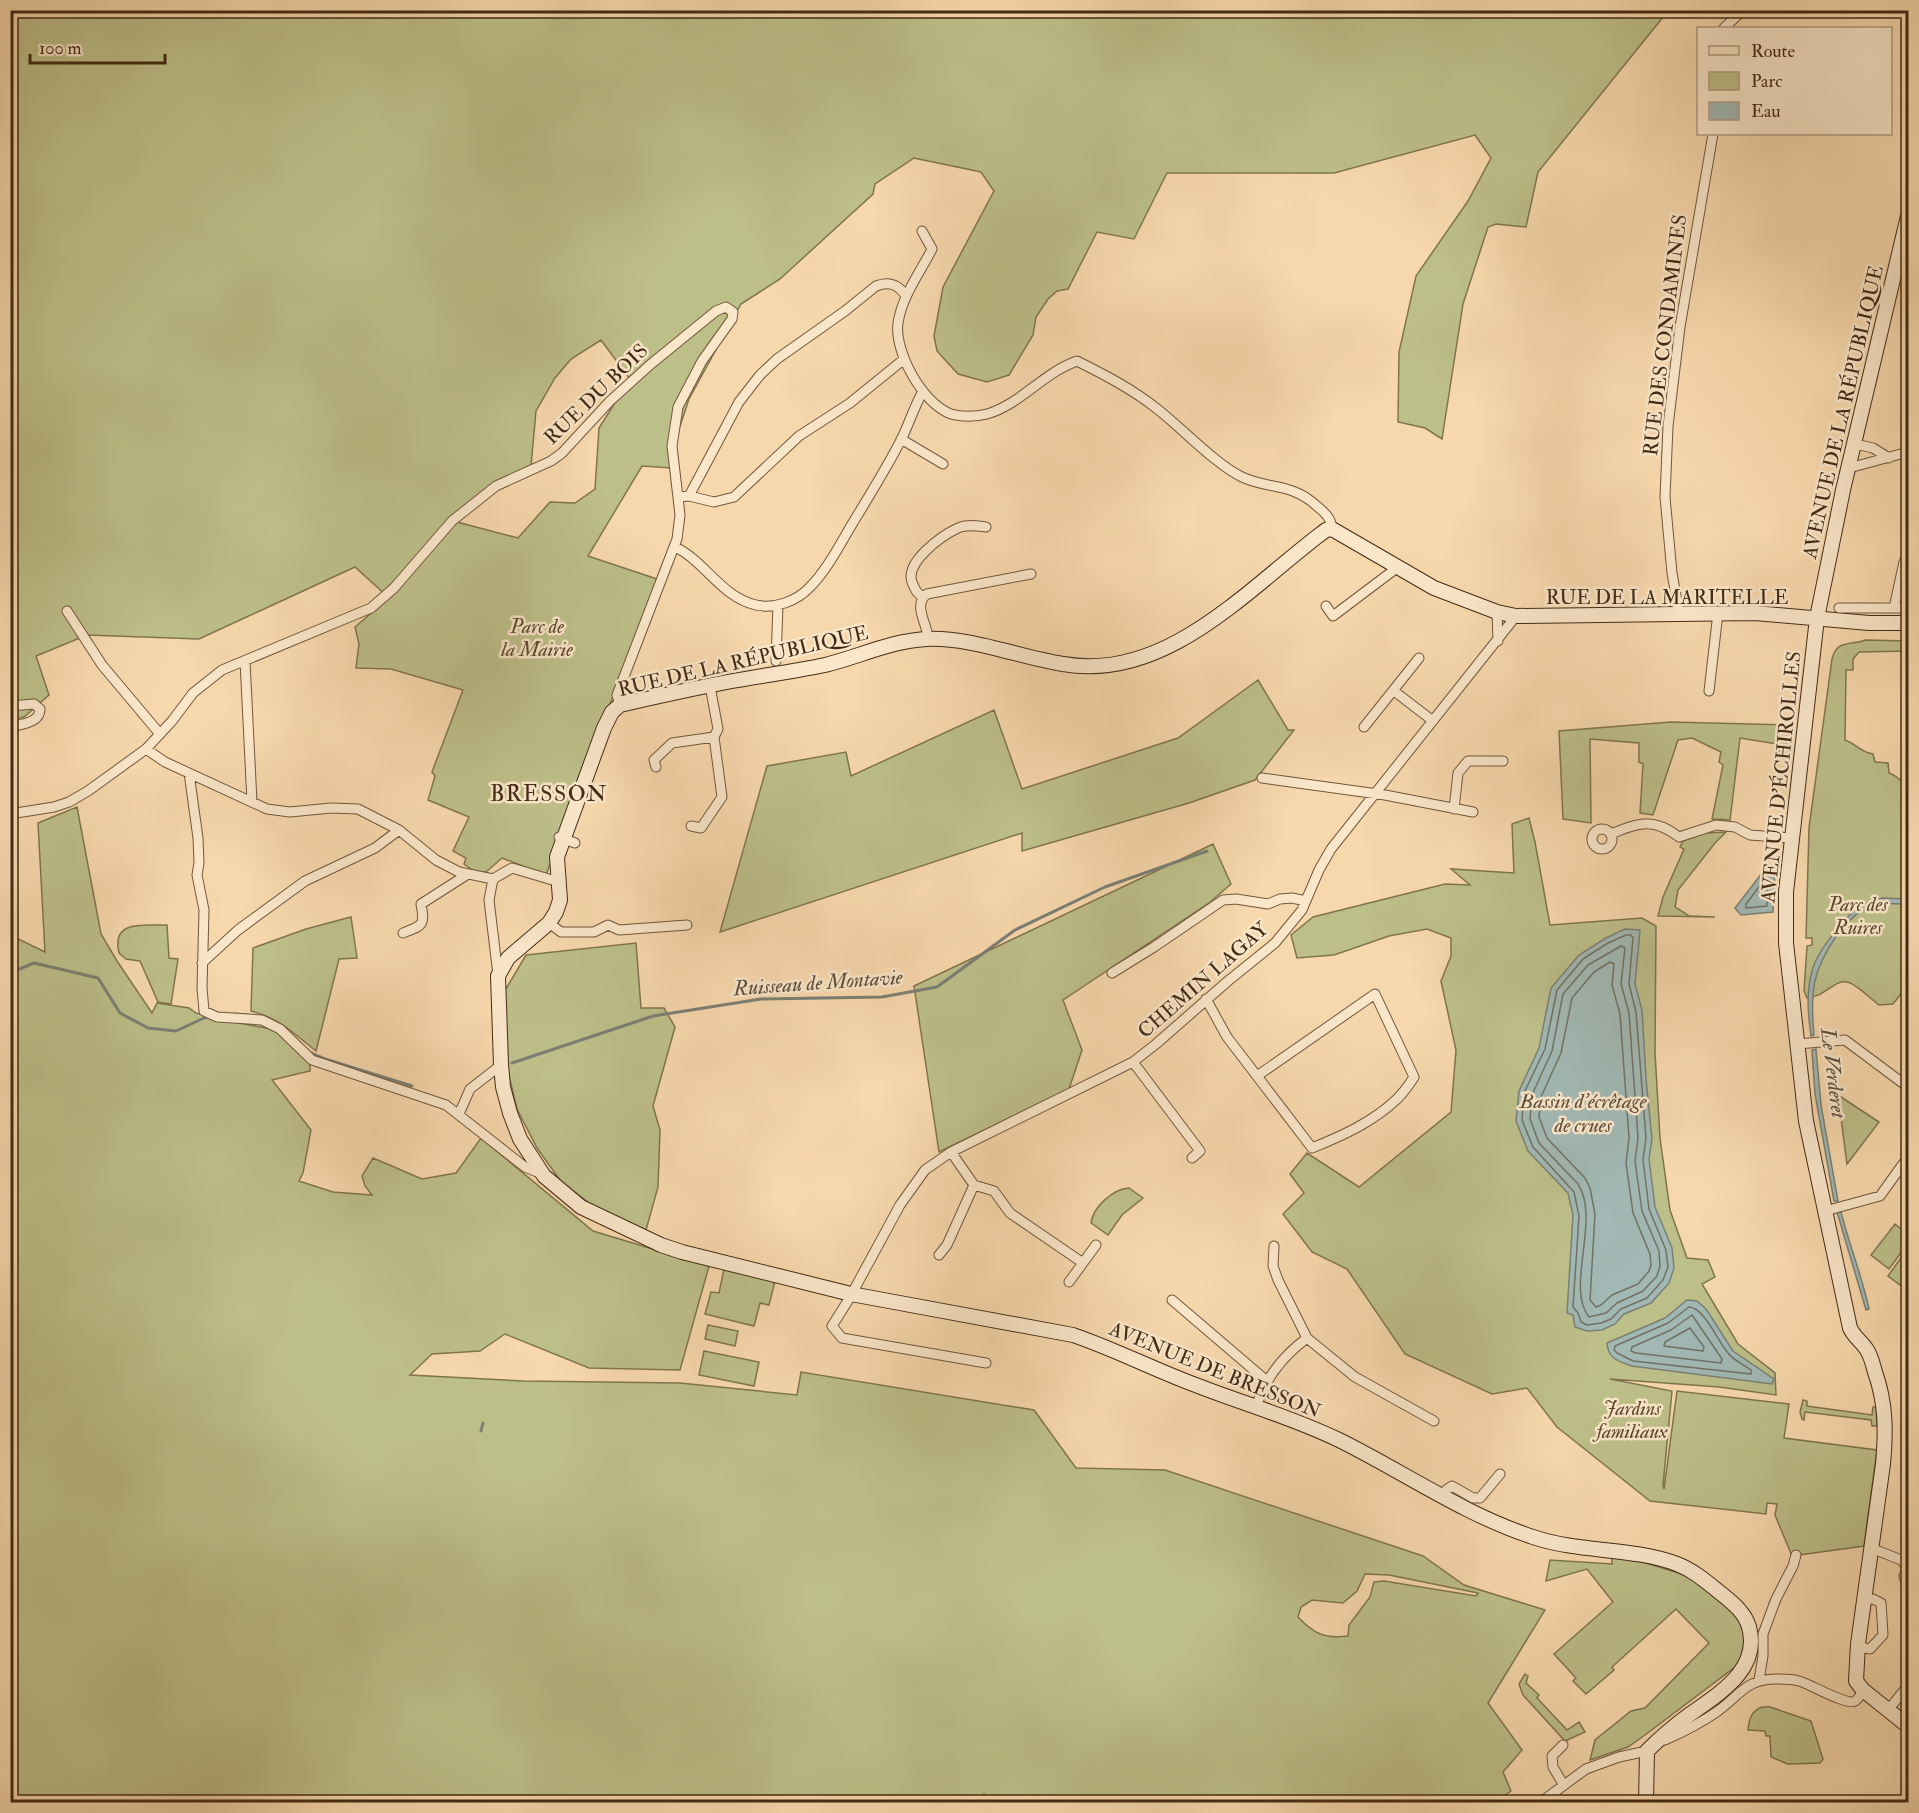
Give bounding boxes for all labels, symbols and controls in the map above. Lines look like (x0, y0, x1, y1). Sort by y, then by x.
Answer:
scale bar (30, 27, 165, 65)
legend (1697, 27, 1892, 135)
text: 100 m (39, 37, 82, 60)
text: Route (1751, 40, 1795, 63)
text: Parc (1751, 70, 1782, 93)
text: Eau (1751, 100, 1781, 123)
street label: RUE DES CONDAMINES (1638, 213, 1692, 457)
street label: AVENUE DE LA RÉPUBLIQUE (1796, 263, 1889, 562)
street label: RUE DU BOIS (539, 338, 653, 450)
street label: RUE DE LA MARITELLE (1546, 585, 1788, 610)
park label: Parc de la Mairie (500, 614, 573, 662)
street label: RUE DE LA RÉPUBLIQUE (615, 619, 871, 702)
street label: AVENUE D'ÉCHIROLLES (1754, 650, 1807, 905)
district label: BRESSON (490, 780, 608, 808)
park label: Parc des Ruires (1827, 892, 1888, 940)
street label: CHEMIN LAGAY (1133, 916, 1274, 1044)
water label: Ruisseau de Montavie (731, 964, 905, 1002)
water label: Le Verderet (1814, 1025, 1852, 1121)
water label: Bassin d'écrêtage de crues (1519, 1088, 1648, 1139)
street label: AVENUE DE BRESSON (1105, 1316, 1324, 1424)
park label: Jardins familiaux (1591, 1396, 1668, 1444)

